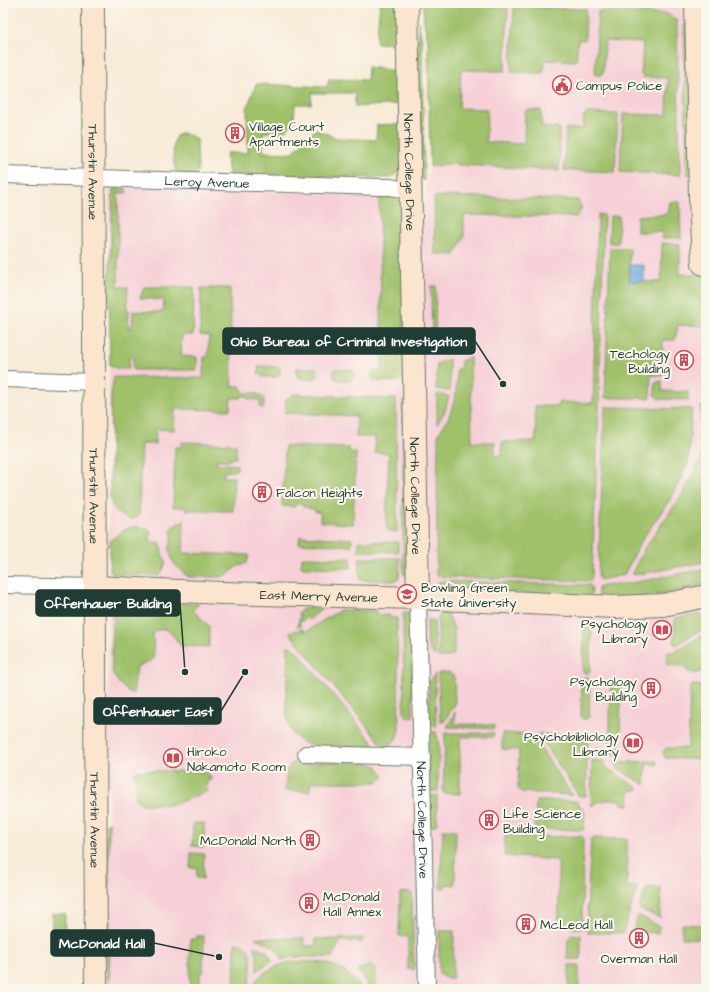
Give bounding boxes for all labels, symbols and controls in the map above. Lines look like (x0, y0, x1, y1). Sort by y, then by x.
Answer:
public building icon: Campus Police (551, 74, 573, 96)
place label: Campus Police (576, 77, 662, 95)
street label: North College Drive (399, 113, 419, 231)
place label: Village Court Apartments (249, 118, 325, 151)
building icon: Village Court Apartments (224, 122, 246, 144)
street label: Thurstin Avenue (83, 124, 102, 220)
street label: Leroy Avenue (164, 172, 250, 193)
callout: Ohio Bureau of Criminal Investigation (223, 328, 475, 354)
text: Ohio Bureau of Criminal Investigation (231, 332, 467, 353)
place label: Techology Building (610, 345, 670, 379)
building icon: Techology Building (673, 349, 695, 371)
street label: North College Drive (405, 437, 425, 555)
street label: Thurstin Avenue (84, 448, 103, 544)
building icon: Falcon Heights (251, 481, 273, 503)
place label: Falcon Heights (276, 484, 363, 503)
place label: Bowling Green State University (421, 579, 516, 613)
school or university icon: Bowling Green State University (396, 583, 418, 605)
street label: East Merry Avenue (260, 586, 378, 607)
callout: Offenhauer Building (36, 590, 180, 616)
text: Offenhauer Building (44, 594, 173, 615)
place label: Psychology Library (581, 615, 648, 649)
library icon: Psychology Library (651, 619, 673, 641)
place label: Psychology Building (570, 673, 637, 707)
building icon: Psychology Building (640, 677, 662, 699)
callout: Offenhauer East (94, 698, 221, 724)
text: Offenhauer East (103, 702, 214, 722)
place label: Psychobibliology Library (524, 728, 619, 762)
library icon: Psychobibliology Library (622, 732, 644, 754)
place label: Hiroko Nakamoto Room (187, 743, 286, 776)
library icon: Hiroko Nakamoto Room (162, 747, 184, 769)
street label: North College Drive (412, 761, 432, 879)
street label: Thurstin Avenue (85, 772, 104, 868)
place label: Life Science Building (503, 805, 581, 839)
building icon: Life Science Building (478, 809, 500, 831)
building icon: McDonald North (299, 829, 321, 851)
place label: McDonald North (200, 832, 297, 850)
place label: McDonald Hall Annex (323, 888, 382, 921)
building icon: McDonald Hall Annex (298, 892, 320, 914)
building icon: McLeod Hall (515, 913, 537, 935)
place label: McLeod Hall (540, 916, 613, 934)
building icon: Overman Hall (628, 927, 650, 949)
callout: McDonald Hall (51, 930, 154, 956)
text: McDonald Hall (59, 934, 146, 954)
place label: Overman Hall (601, 950, 677, 968)

